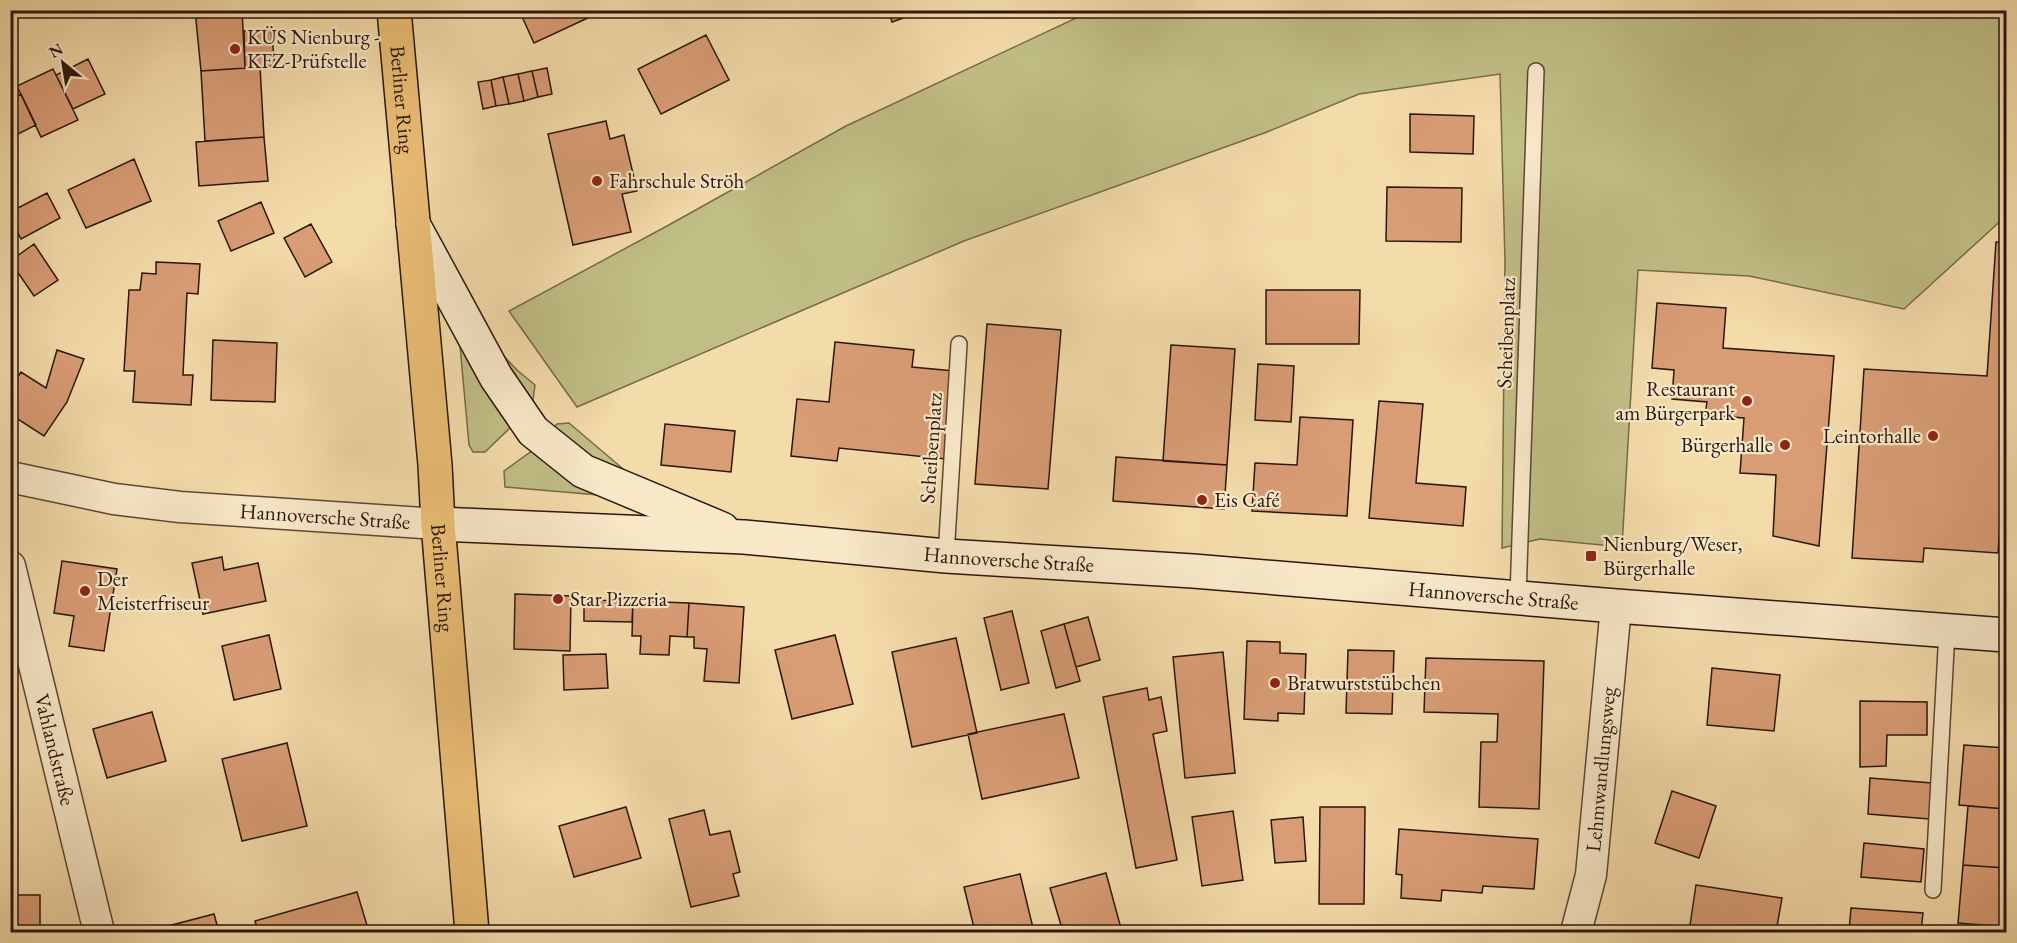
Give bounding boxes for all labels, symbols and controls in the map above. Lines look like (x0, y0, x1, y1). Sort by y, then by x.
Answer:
place label: KÜS Nienburg - KFZ-Prüfstelle (247, 23, 380, 74)
north arrow (33, 33, 93, 93)
text: N (45, 38, 67, 63)
marker: KÜS Nienburg - KFZ-Prüfstelle (228, 42, 242, 56)
street label: Berliner Ring (384, 44, 421, 156)
place label: Fahrschule Ströh (609, 167, 744, 194)
marker: Fahrschule Ströh (590, 174, 604, 188)
street label: Scheibenplatz (1490, 277, 1521, 389)
place label: Restaurant am Bürgerpark (1616, 375, 1736, 426)
street label: Scheibenplatz (913, 392, 948, 504)
marker: Restaurant am Bürgerpark (1740, 394, 1754, 408)
place label: Leintorhalle (1823, 422, 1921, 449)
marker: Leintorhalle (1926, 429, 1940, 443)
place label: Bürgerhalle (1681, 431, 1773, 458)
marker: Bürgerhalle (1778, 438, 1792, 452)
place label: Eis Café (1214, 486, 1280, 513)
marker: Eis Café (1195, 493, 1209, 507)
street label: Hannoversche Straße (239, 497, 411, 535)
street label: Berliner Ring (425, 523, 461, 634)
place label: Nienburg/Weser, Bürgerhalle (1603, 530, 1743, 581)
street label: Hannoversche Straße (922, 540, 1095, 578)
marker: Nienburg/Weser, Bürgerhalle (1584, 549, 1598, 563)
place label: Der Meisterfriseur (97, 565, 209, 616)
street label: Hannoversche Straße (1407, 575, 1580, 616)
marker: Der Meisterfriseur (78, 584, 92, 598)
place label: Star Pizzeria (570, 585, 668, 612)
marker: Star Pizzeria (551, 592, 565, 606)
place label: Bratwurststübchen (1287, 669, 1441, 696)
marker: Bratwurststübchen (1268, 676, 1282, 690)
street label: Lehmwandlungsweg (1579, 685, 1622, 853)
street label: Vahlandstraße (29, 691, 82, 808)

